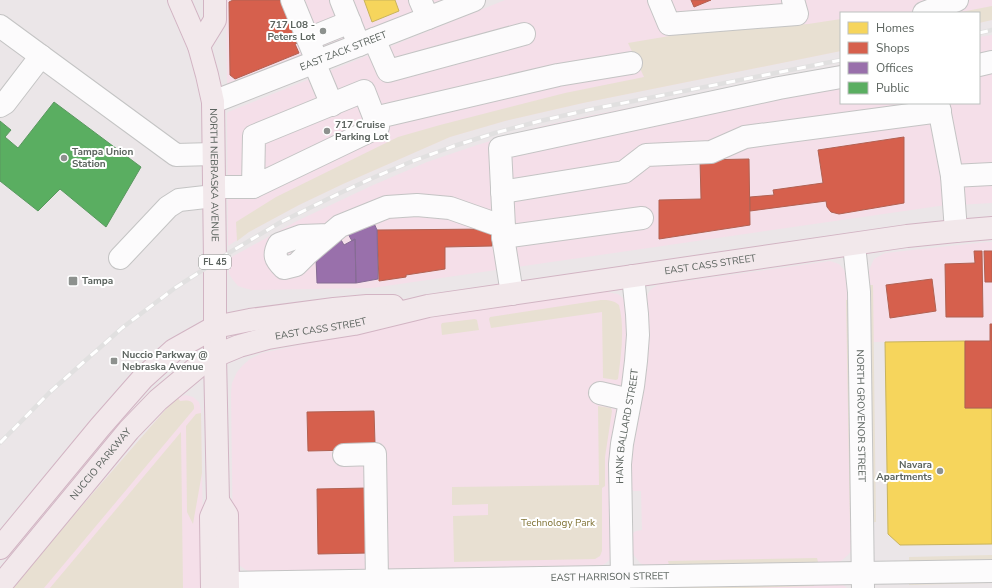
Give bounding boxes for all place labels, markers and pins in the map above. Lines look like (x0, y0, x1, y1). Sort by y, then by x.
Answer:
place label: 717 L08 - Peters Lot (268, 18, 315, 44)
marker: 717 L08 - Peters Lot (318, 26, 328, 36)
place label: 717 Cruise Parking Lot (335, 118, 388, 144)
marker: 717 Cruise Parking Lot (322, 126, 332, 136)
place label: Tampa Union Station (72, 145, 133, 171)
marker: Tampa Union Station (59, 153, 69, 163)
place label: Tampa (82, 274, 113, 288)
marker: Tampa (67, 275, 79, 287)
place label: Nuccio Parkway @ Nebraska Avenue (122, 348, 208, 374)
marker: Nuccio Parkway @ Nebraska Avenue (109, 356, 119, 366)
place label: Navara Apartments (876, 458, 932, 484)
marker: Navara Apartments (935, 466, 945, 476)

